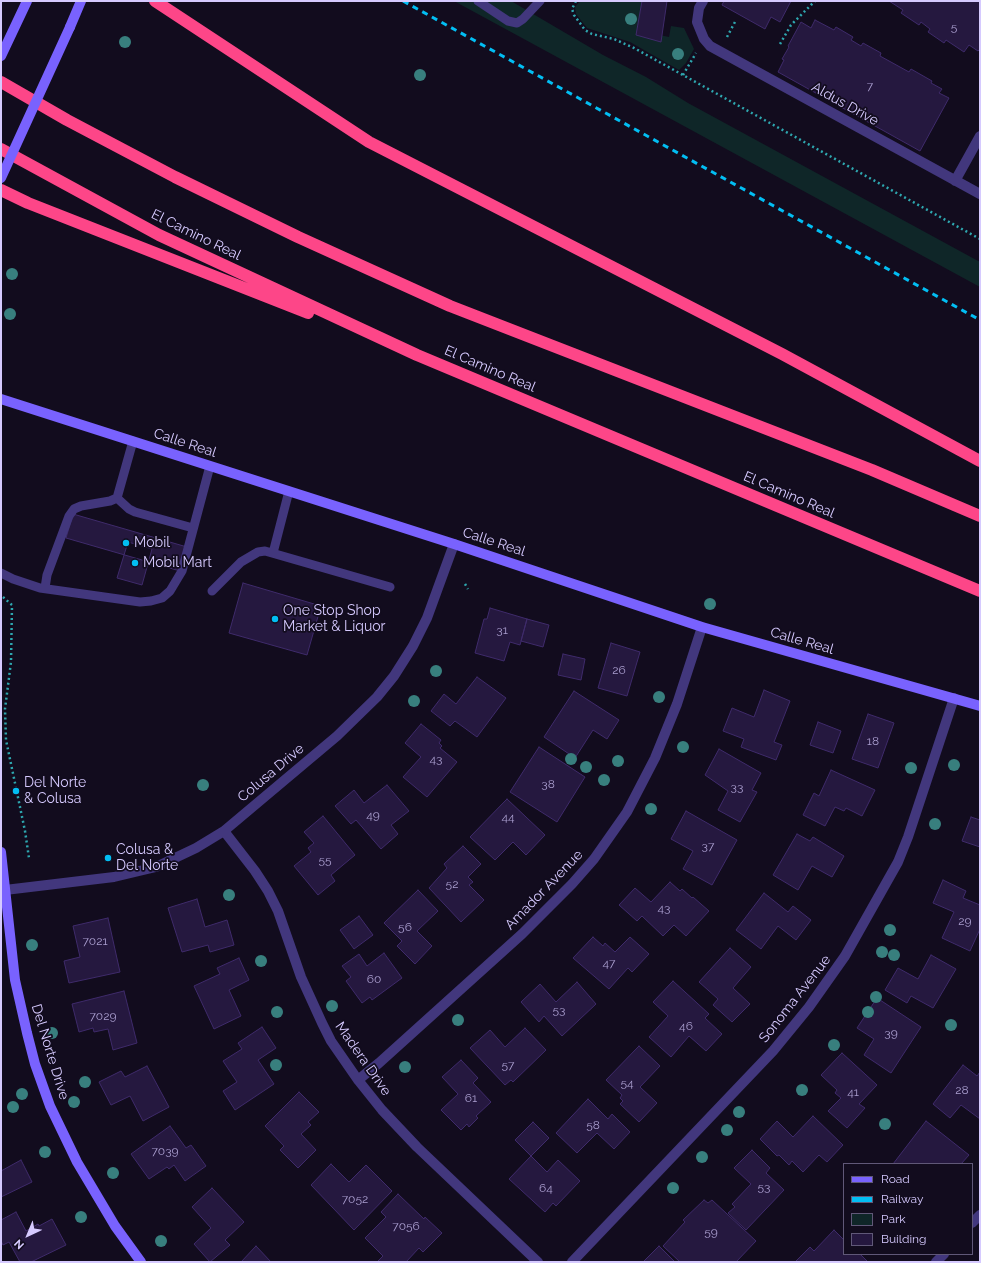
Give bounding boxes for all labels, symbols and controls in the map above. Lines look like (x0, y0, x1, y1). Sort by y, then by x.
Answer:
house number: 5 (951, 20, 957, 34)
street label: Aldus Drive (809, 79, 881, 129)
house number: 7 (867, 79, 873, 93)
street label: El Camino Real (148, 206, 244, 264)
street label: El Camino Real (442, 342, 538, 396)
street label: Calle Real (151, 425, 219, 461)
street label: El Camino Real (741, 468, 837, 522)
street label: Calle Real (460, 524, 528, 560)
place label: Mobil (134, 535, 170, 551)
marker: Mobil (121, 538, 131, 548)
place label: Mobil Mart (143, 555, 212, 571)
marker: Mobil Mart (130, 558, 140, 568)
place label: One Stop Shop Market & Liquor (283, 603, 386, 636)
marker: One Stop Shop Market & Liquor (270, 614, 280, 624)
house number: 31 (496, 623, 508, 637)
street label: Calle Real (768, 624, 836, 658)
house number: 26 (612, 663, 626, 677)
house number: 18 (867, 734, 879, 748)
street label: Colusa Drive (234, 740, 308, 806)
house number: 43 (430, 752, 442, 766)
place label: Del Norte & Colusa (24, 775, 86, 808)
house number: 38 (541, 777, 555, 791)
house number: 33 (731, 780, 743, 794)
marker: Del Norte & Colusa (11, 786, 21, 796)
house number: 49 (366, 808, 380, 822)
house number: 44 (501, 810, 515, 824)
house number: 37 (702, 839, 714, 853)
place label: Colusa & Del Norte (116, 842, 178, 874)
street label: Amador Avenue (502, 847, 586, 933)
marker: Colusa & Del Norte (103, 853, 113, 863)
house number: 55 (318, 853, 332, 867)
house number: 52 (446, 877, 458, 891)
house number: 43 (658, 901, 670, 915)
house number: 29 (958, 914, 972, 928)
house number: 56 (398, 920, 412, 934)
house number: 7021 (82, 934, 108, 948)
street label: Sonoma Avenue (756, 952, 834, 1046)
house number: 47 (603, 956, 615, 970)
house number: 60 (367, 972, 381, 986)
street label: Del Norte Drive (27, 1002, 73, 1102)
house number: 53 (553, 1003, 565, 1017)
house number: 7029 (90, 1009, 116, 1023)
street label: Madera Drive (331, 1019, 395, 1099)
house number: 46 (679, 1019, 693, 1033)
house number: 39 (884, 1026, 898, 1040)
house number: 57 (502, 1058, 514, 1072)
house number: 54 (620, 1076, 634, 1090)
house number: 28 (955, 1083, 969, 1097)
house number: 41 (847, 1085, 859, 1099)
house number: 61 (465, 1091, 477, 1105)
house number: 58 (586, 1118, 600, 1132)
house number: 7039 (151, 1144, 179, 1158)
legend (843, 1163, 973, 1255)
text: Road (881, 1172, 910, 1186)
house number: 53 (758, 1180, 770, 1194)
house number: 64 (539, 1181, 553, 1195)
house number: 7052 (342, 1192, 368, 1206)
text: Railway (881, 1192, 923, 1206)
text: Park (881, 1212, 906, 1226)
north arrow (8, 1215, 48, 1255)
house number: 7056 (392, 1219, 420, 1233)
house number: 59 (704, 1225, 718, 1239)
text: Building (881, 1232, 927, 1246)
text: N (12, 1236, 27, 1252)

